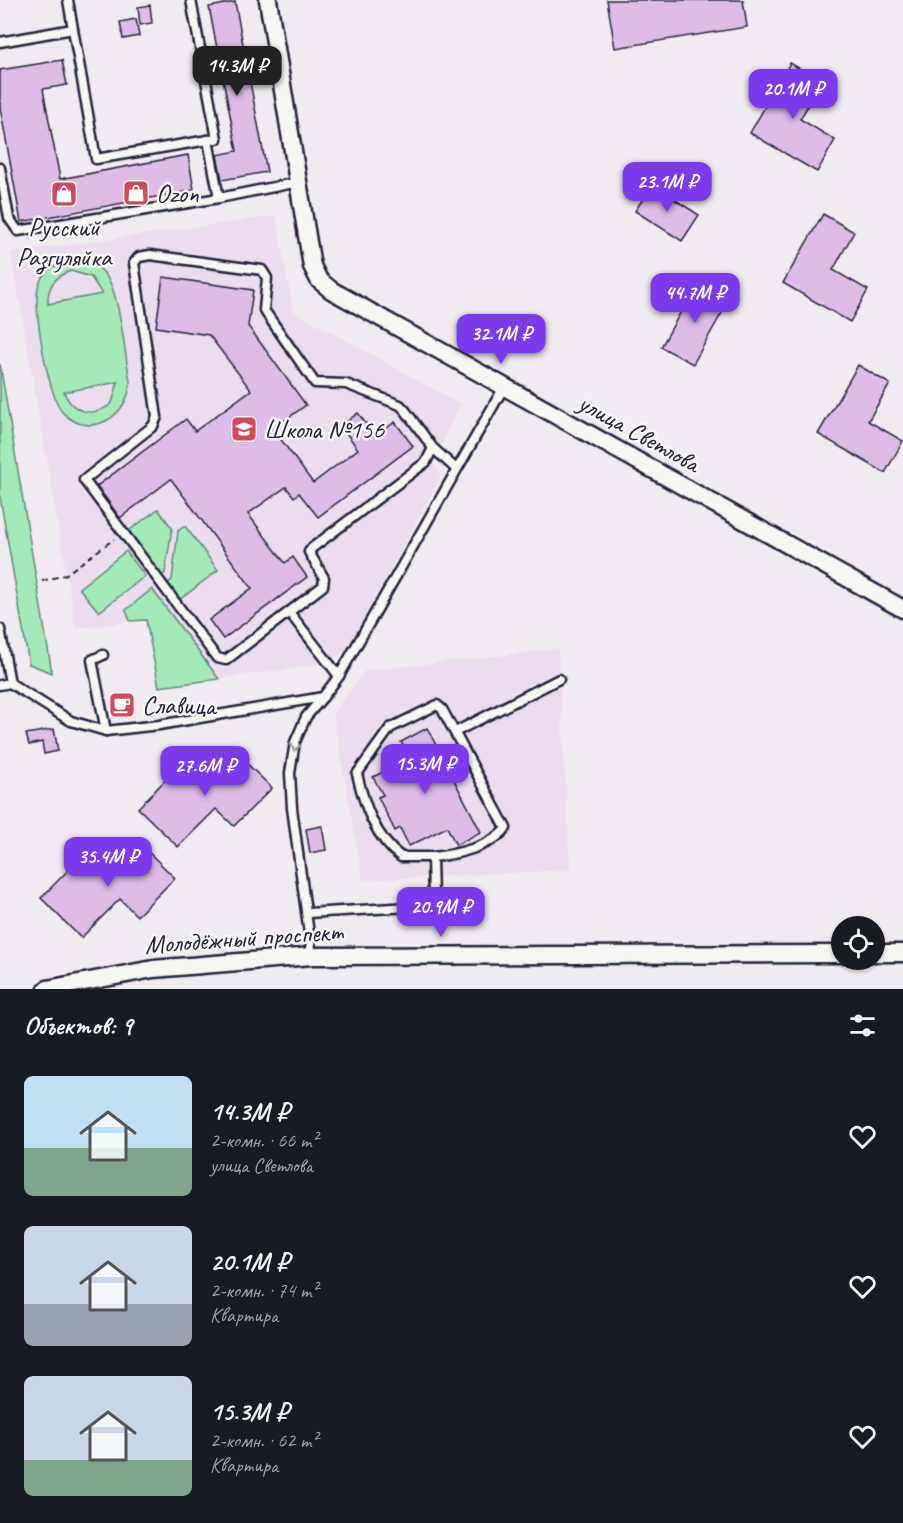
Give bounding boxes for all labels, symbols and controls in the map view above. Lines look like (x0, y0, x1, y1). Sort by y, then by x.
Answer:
pin: 14.3M ₽ (182, 46, 292, 97)
text: 14.3M ₽ (207, 53, 267, 78)
pin: 20.1M ₽ (738, 69, 848, 120)
text: 20.1M ₽ (763, 76, 823, 101)
pin: 23.1M ₽ (612, 162, 722, 213)
text: 23.1M ₽ (637, 169, 697, 194)
place label: Ozon (156, 177, 199, 210)
shop icon: Ozon (121, 178, 151, 208)
shop icon: Русский Разгуляйка (49, 179, 79, 209)
place label: Русский Разгуляйка (17, 211, 113, 275)
pin: 44.7M ₽ (640, 273, 750, 324)
text: 44.7M ₽ (665, 280, 725, 305)
pin: 32.1M ₽ (446, 314, 556, 365)
text: 32.1M ₽ (471, 321, 531, 346)
street label: улица Светлова (571, 385, 707, 481)
place label: Школа №156 (264, 413, 386, 446)
school or university icon: Школа №156 (229, 414, 259, 444)
place label: Славица (142, 689, 218, 722)
cafe icon: Славица (107, 690, 137, 720)
one-way arrow (289, 742, 302, 752)
pin: 15.3M ₽ (370, 744, 480, 795)
pin: 27.6M ₽ (150, 746, 260, 797)
text: 15.3M ₽ (395, 751, 455, 776)
text: 27.6M ₽ (174, 753, 236, 778)
pin: 35.4M ₽ (53, 837, 163, 888)
text: 35.4M ₽ (78, 844, 138, 869)
pin: 20.9M ₽ (386, 887, 496, 938)
text: 20.9M ₽ (411, 894, 471, 919)
street label: Молодёжный проспект (144, 915, 346, 961)
map controls (831, 916, 885, 970)
button: locate (831, 916, 885, 970)
text: Объектов: 9 (24, 1009, 132, 1042)
icon: filters (846, 1009, 879, 1042)
text: 14.3M ₽ (210, 1095, 289, 1128)
icon: home (72, 1100, 144, 1172)
icon: heart (846, 1120, 879, 1153)
text: 2-комн. · 66 m² (210, 1128, 318, 1153)
text: улица Светлова (210, 1153, 313, 1178)
text: 20.1M ₽ (210, 1245, 289, 1278)
icon: home (72, 1250, 144, 1322)
icon: heart (846, 1270, 879, 1303)
text: 2-комн. · 74 m² (210, 1278, 318, 1303)
text: Квартира (210, 1303, 278, 1328)
text: 15.3M ₽ (210, 1395, 289, 1428)
icon: home (72, 1400, 144, 1472)
icon: heart (846, 1420, 879, 1453)
text: 2-комн. · 62 m² (210, 1428, 318, 1453)
text: Квартира (210, 1453, 278, 1478)

